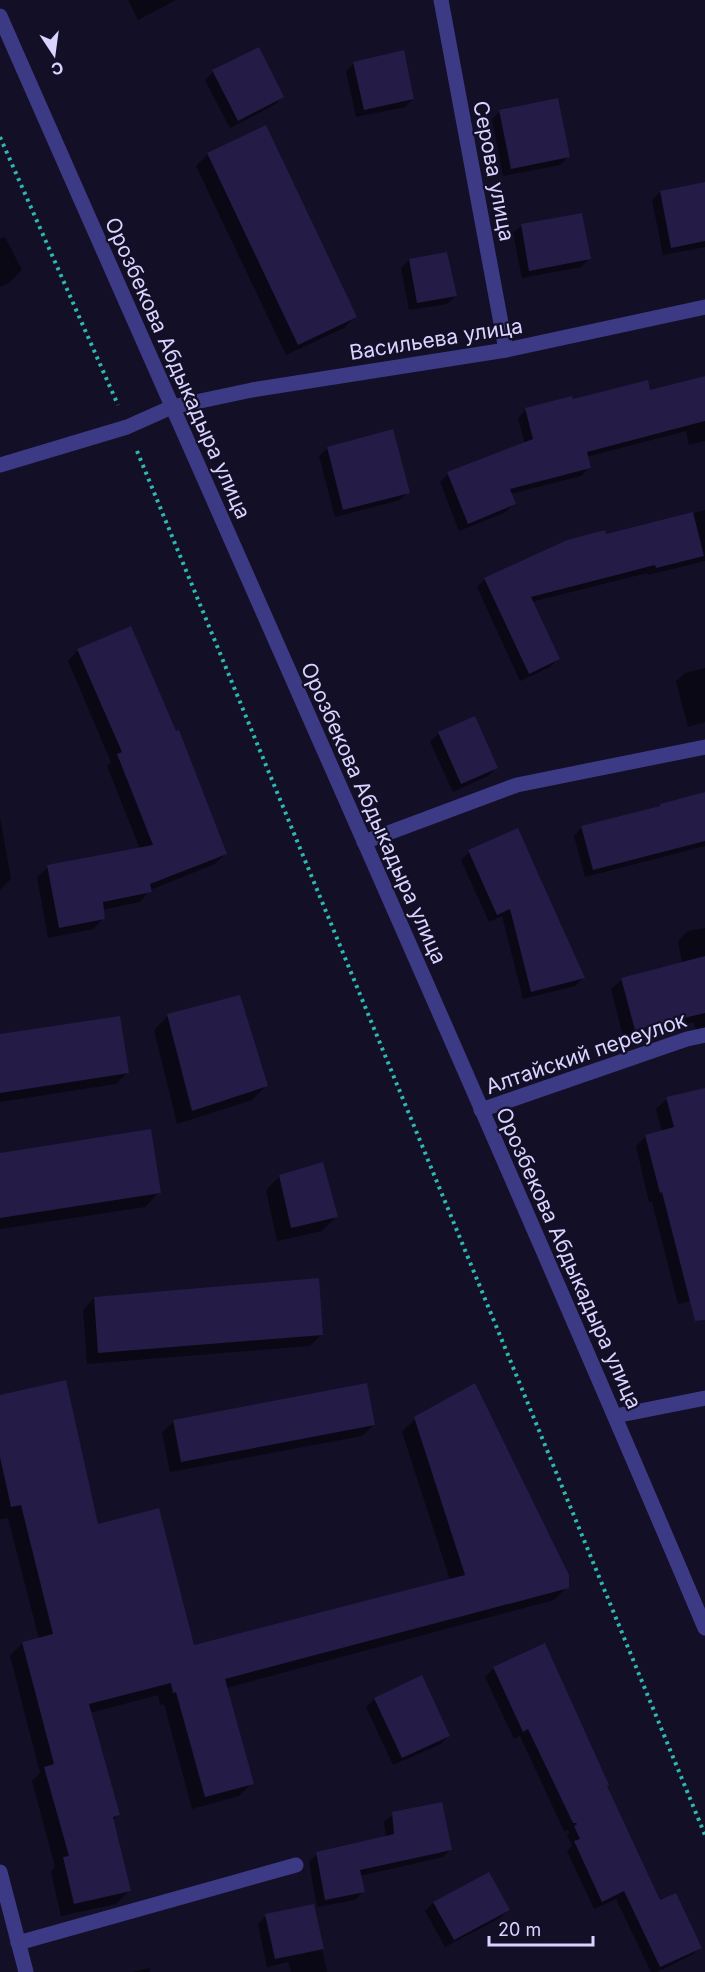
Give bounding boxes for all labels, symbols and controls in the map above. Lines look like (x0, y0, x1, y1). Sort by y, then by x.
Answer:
north arrow (24, 24, 84, 84)
text: С (49, 58, 65, 80)
street label: Серова улица (468, 99, 520, 243)
street label: Орозбекова Абдыкадыра улица (100, 213, 256, 523)
street label: Васильева улица (347, 313, 525, 365)
street label: Орозбекова Абдыкадыра улица (296, 658, 452, 968)
street label: Алтайский переулок (482, 1007, 690, 1099)
street label: Орозбекова Абдыкадыра улица (491, 1103, 647, 1413)
scale bar (489, 1909, 592, 1947)
text: 20 m (498, 1919, 541, 1940)

